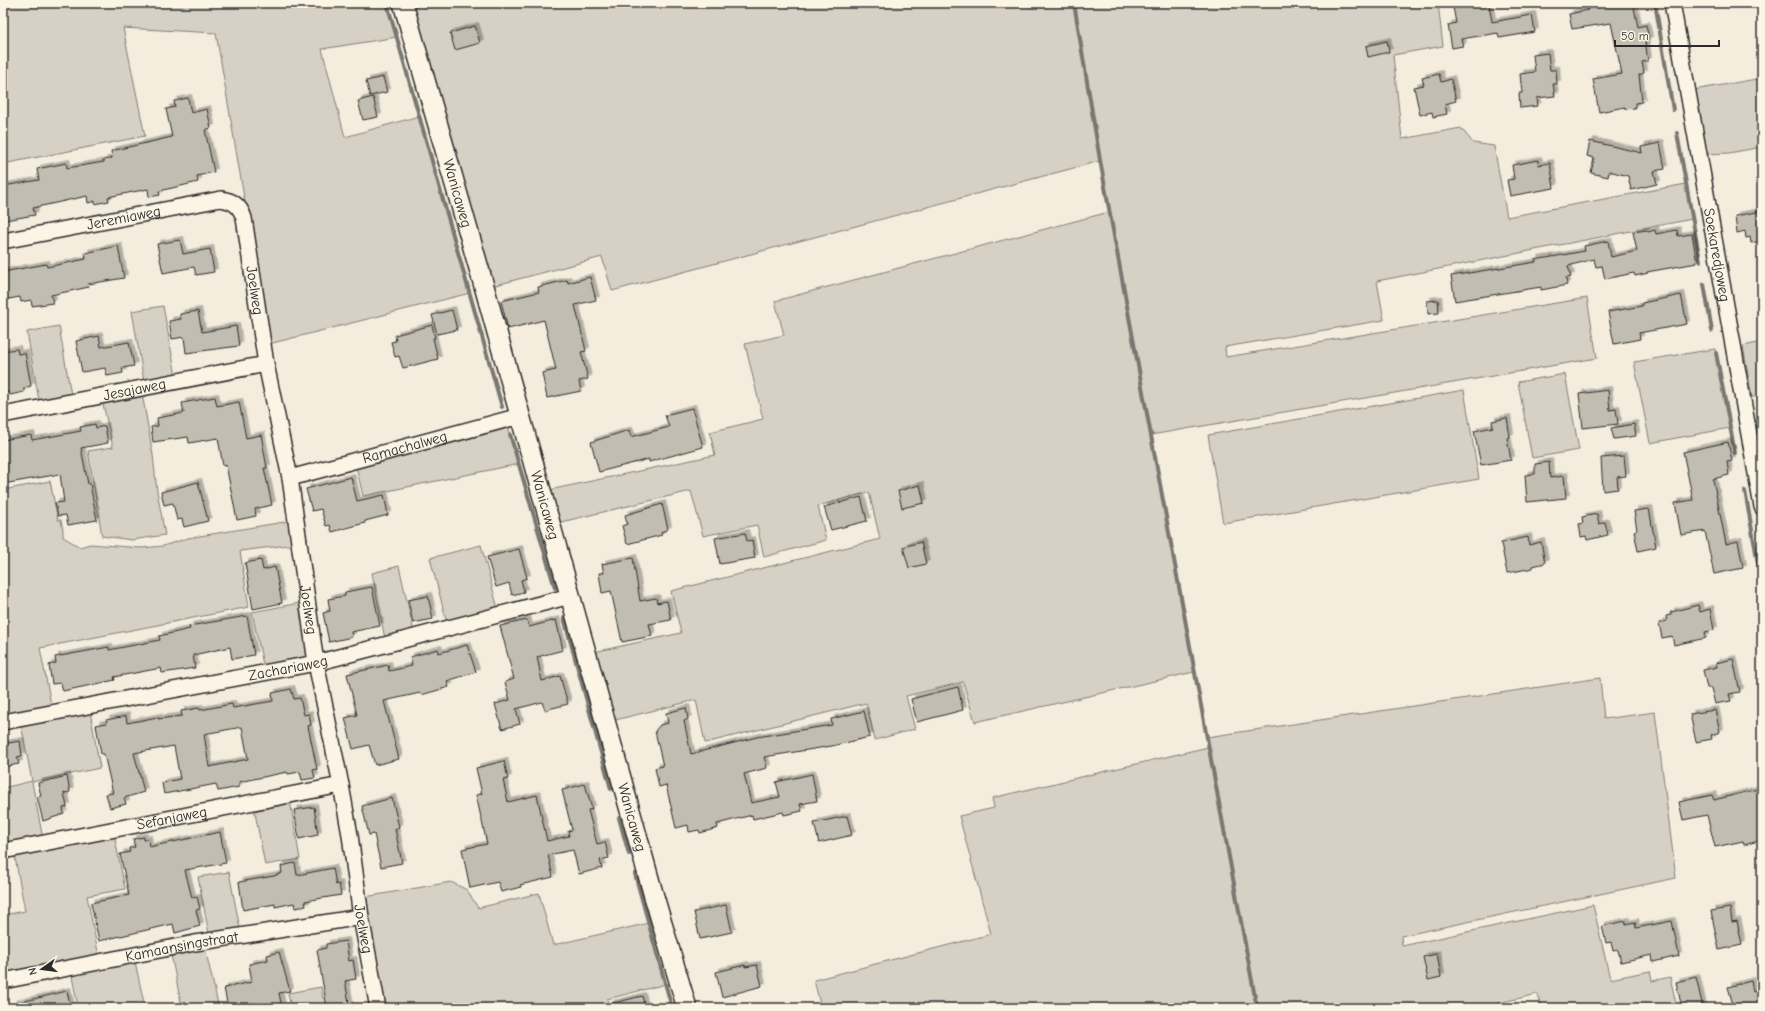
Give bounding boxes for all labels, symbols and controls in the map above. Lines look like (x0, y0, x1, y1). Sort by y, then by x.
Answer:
scale bar (1615, 22, 1719, 48)
text: 50 m (1621, 29, 1649, 43)
street label: Wanicaweg (439, 157, 476, 230)
street label: Jeremiaweg (85, 202, 162, 234)
street label: Soekaredjoweg (1700, 207, 1734, 303)
street label: Joelweg (242, 264, 268, 316)
street label: Jesajaweg (102, 375, 168, 404)
street label: Ramachalweg (360, 427, 449, 467)
street label: Wanicaweg (527, 469, 563, 542)
street label: Joelweg (296, 584, 321, 636)
street label: Zachariaweg (247, 651, 330, 685)
street label: Wanicaweg (614, 781, 650, 854)
street label: Sefanjaweg (135, 802, 208, 834)
street label: Joelweg (350, 903, 377, 955)
street label: Kamaansingstraat (124, 927, 240, 966)
north arrow (22, 949, 62, 989)
text: N (26, 966, 40, 976)

